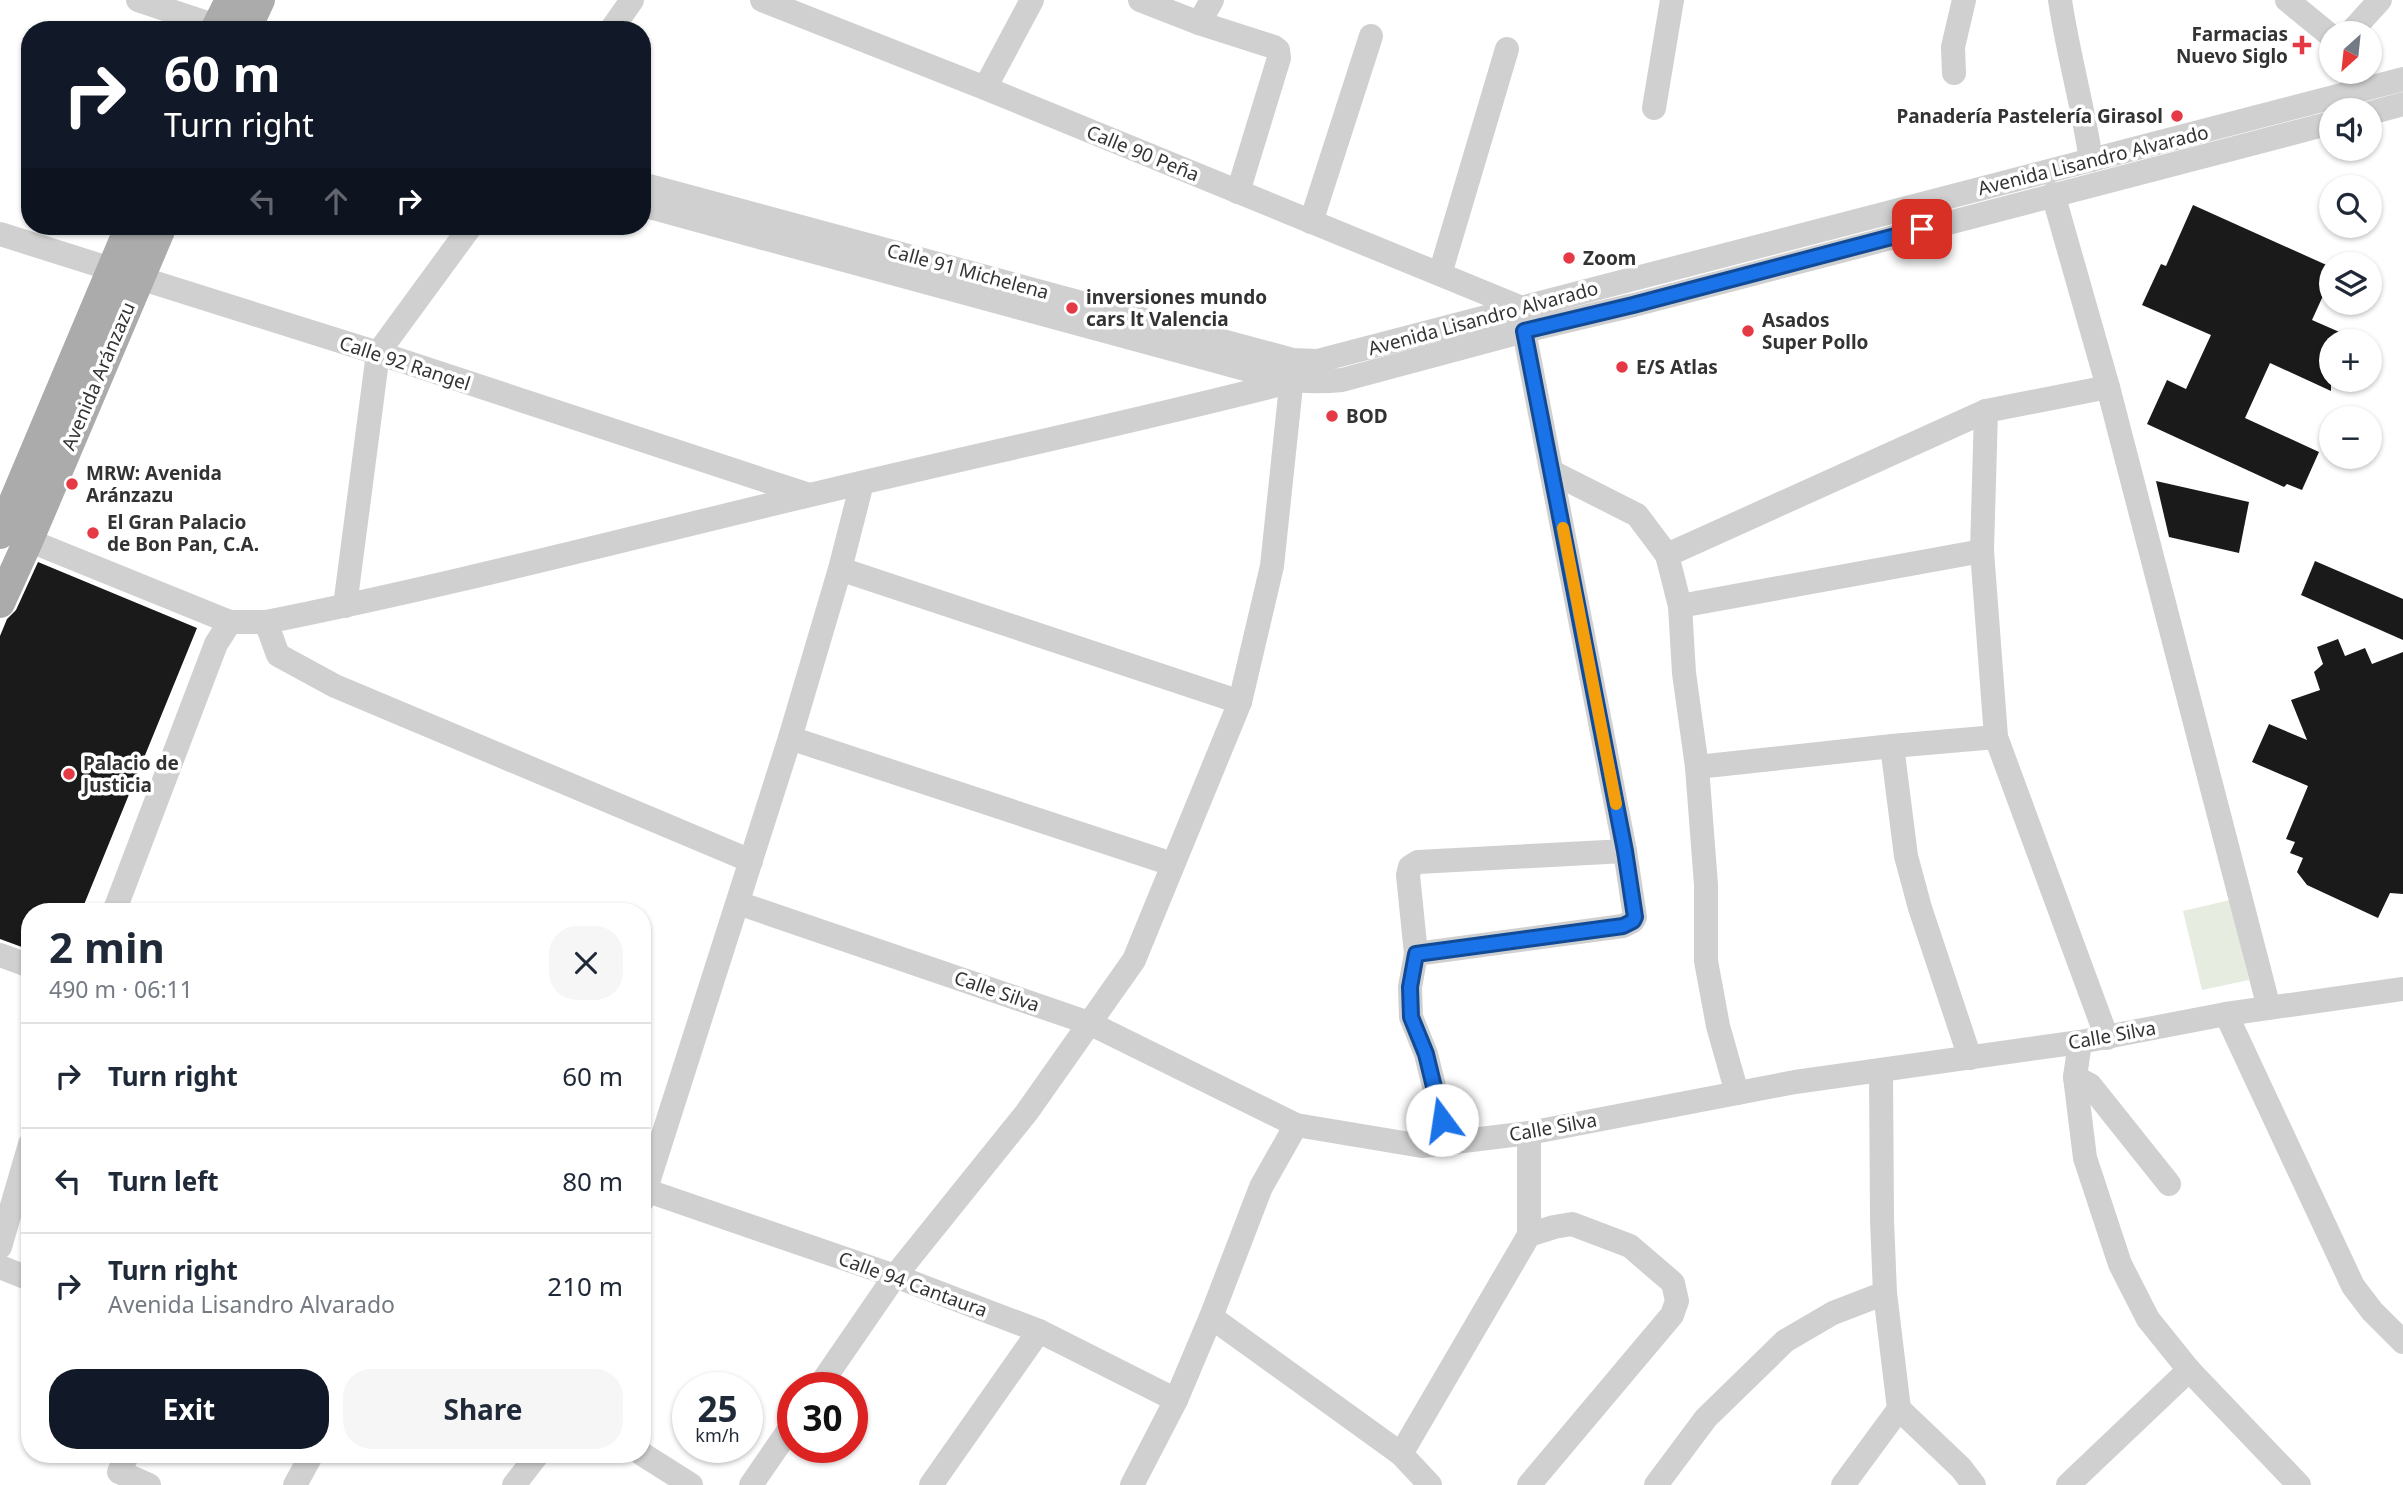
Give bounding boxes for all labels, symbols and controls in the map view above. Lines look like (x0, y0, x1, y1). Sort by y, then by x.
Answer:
place label: Farmacias Nuevo Siglo (2176, 21, 2288, 69)
north arrow (2319, 21, 2382, 84)
map controls (2319, 21, 2382, 469)
marker: Farmacias Nuevo Siglo (2294, 37, 2310, 53)
text: 60 m (164, 40, 281, 106)
icon: right (49, 49, 140, 140)
button: sound (2319, 98, 2382, 161)
text: Turn right (164, 103, 314, 146)
place label: Panadería Pastelería Girasol (1896, 103, 2163, 129)
marker: Panadería Pastelería Girasol (2169, 108, 2185, 124)
street label: Calle 90 Peña (1083, 119, 1203, 187)
street label: Avenida Lisandro Alvarado (1975, 119, 2211, 201)
button: search (2319, 175, 2382, 238)
icon: left (244, 182, 282, 220)
icon: ahead (317, 182, 355, 220)
icon: right (390, 182, 428, 220)
pin (1892, 199, 1952, 259)
icon: arrive (1903, 210, 1941, 248)
street label: Calle 91 Michelena (884, 237, 1052, 305)
place label: Zoom (1583, 245, 1636, 271)
marker: Zoom (1561, 250, 1577, 266)
button: layers (2319, 252, 2382, 315)
street label: Avenida Lisandro Alvarado (1365, 275, 1601, 361)
place label: inversiones mundo cars lt Valencia (1086, 284, 1267, 332)
street label: Avenida Aránzazu (55, 298, 141, 454)
marker: inversiones mundo cars lt Valencia (1064, 300, 1080, 316)
place label: Asados Super Pollo (1762, 307, 1868, 355)
marker: Asados Super Pollo (1740, 323, 1756, 339)
button: + (2319, 329, 2382, 392)
street label: Calle 92 Rangel (336, 330, 474, 396)
place label: E/S Atlas (1636, 354, 1718, 380)
marker: E/S Atlas (1614, 359, 1630, 375)
place label: BOD (1346, 403, 1388, 429)
button: − (2319, 406, 2382, 469)
marker: BOD (1324, 408, 1340, 424)
place label: MRW: Avenida Aránzazu (86, 460, 222, 508)
marker: MRW: Avenida Aránzazu (64, 476, 80, 492)
place label: El Gran Palacio de Bon Pan, C.A. (107, 509, 259, 557)
marker: El Gran Palacio de Bon Pan, C.A. (85, 525, 101, 541)
place label: Palacio de Justicia (81, 750, 179, 798)
marker: Palacio de Justicia (61, 766, 77, 782)
text: 2 min (49, 918, 165, 975)
button: close (549, 926, 623, 1000)
street label: Calle Silva (951, 964, 1043, 1018)
text: 490 m · 06:11 (49, 973, 193, 1005)
street label: Calle Silva (2066, 1014, 2158, 1056)
icon: right (49, 1057, 87, 1095)
text: Turn right (108, 1058, 238, 1094)
text: 60 m (562, 1058, 623, 1094)
position arrow (1405, 1083, 1479, 1157)
street label: Calle Silva (1507, 1106, 1599, 1148)
icon: left (49, 1162, 87, 1200)
text: Turn left (108, 1163, 219, 1199)
text: 80 m (562, 1163, 623, 1199)
street label: Calle 94 Cantaura (835, 1245, 991, 1323)
text: Turn right (108, 1252, 238, 1288)
icon: right (49, 1267, 87, 1305)
text: 210 m (547, 1268, 623, 1304)
text: Avenida Lisandro Alvarado (108, 1288, 395, 1320)
button: Exit (49, 1369, 329, 1449)
button: Share (343, 1369, 623, 1449)
speed limit sign: 30 (777, 1372, 868, 1463)
text: 25 (697, 1385, 738, 1432)
text: km/h (695, 1423, 740, 1447)

